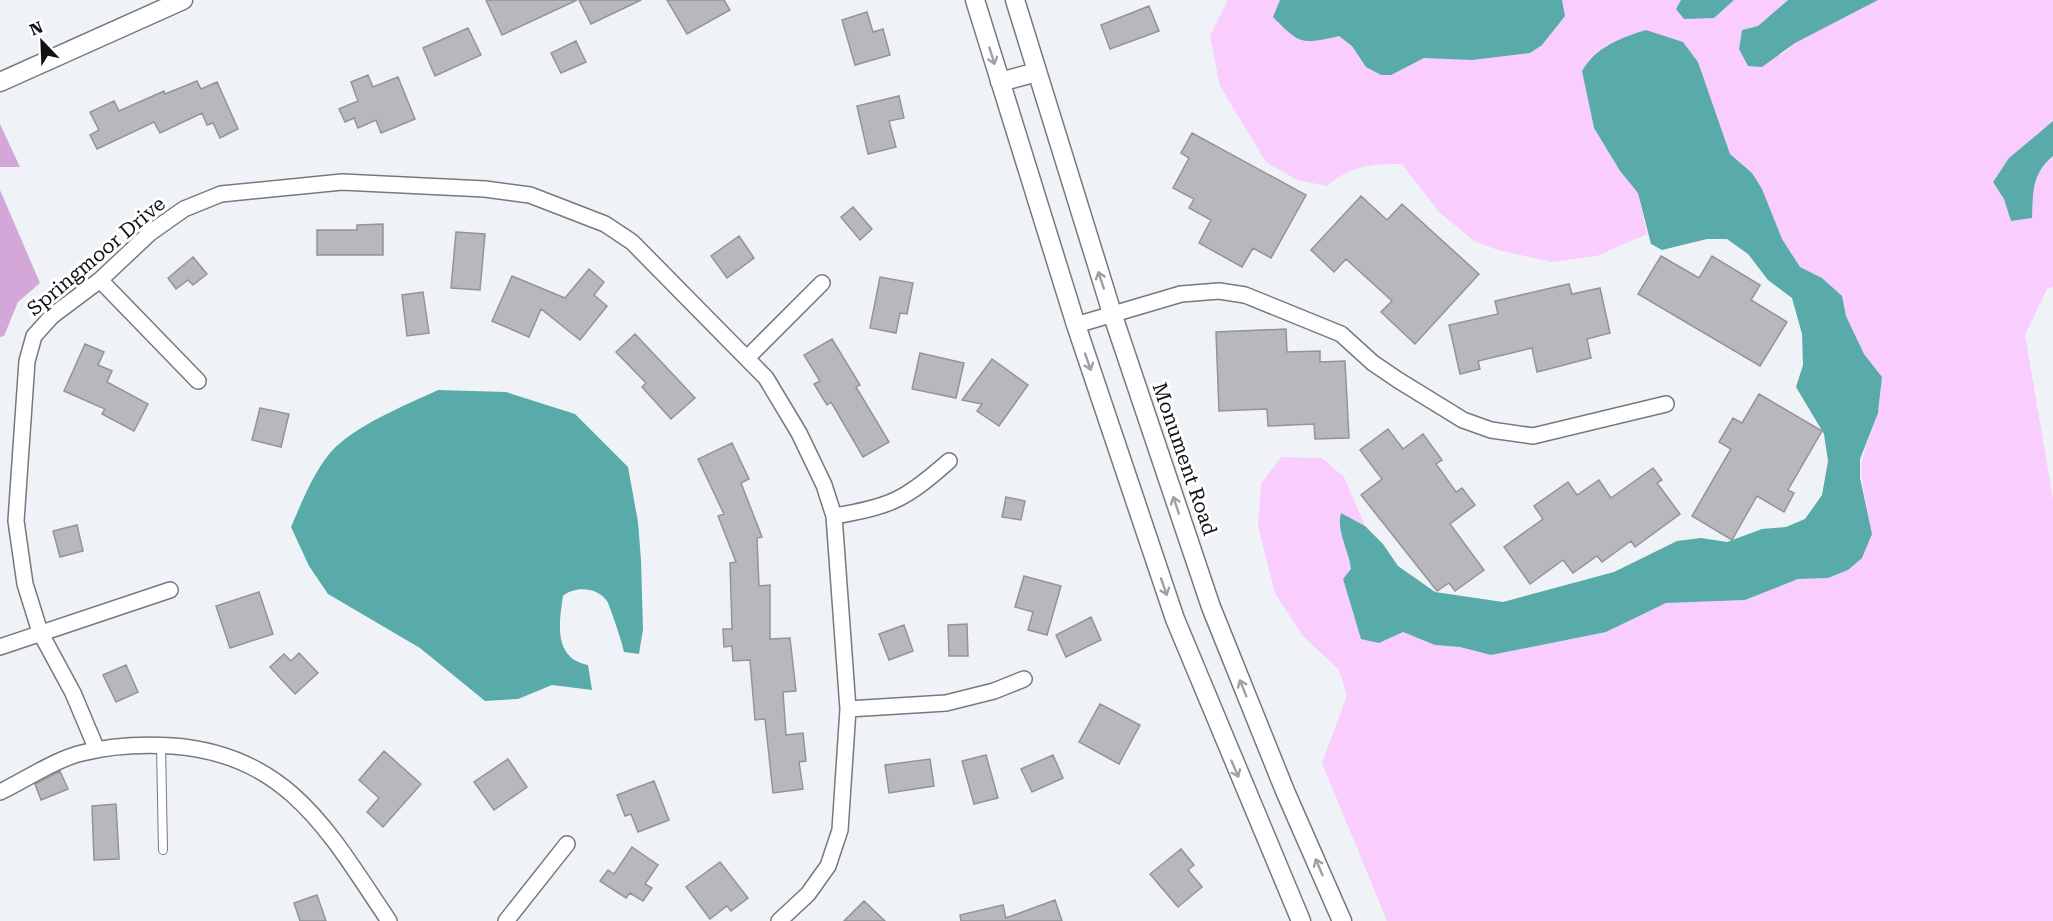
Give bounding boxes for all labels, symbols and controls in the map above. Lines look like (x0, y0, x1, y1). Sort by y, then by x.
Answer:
north arrow (12, 12, 72, 72)
text: N (27, 17, 46, 40)
one-way arrow (987, 46, 998, 65)
street label: Springmoor Drive (22, 191, 170, 321)
one-way arrow (1095, 271, 1106, 290)
one-way arrow (1084, 352, 1095, 371)
street label: Monument Road (1148, 379, 1222, 539)
one-way arrow (1170, 496, 1181, 515)
one-way arrow (1159, 577, 1170, 596)
one-way arrow (1237, 679, 1248, 698)
one-way arrow (1230, 759, 1241, 777)
one-way arrow (1312, 859, 1324, 877)

